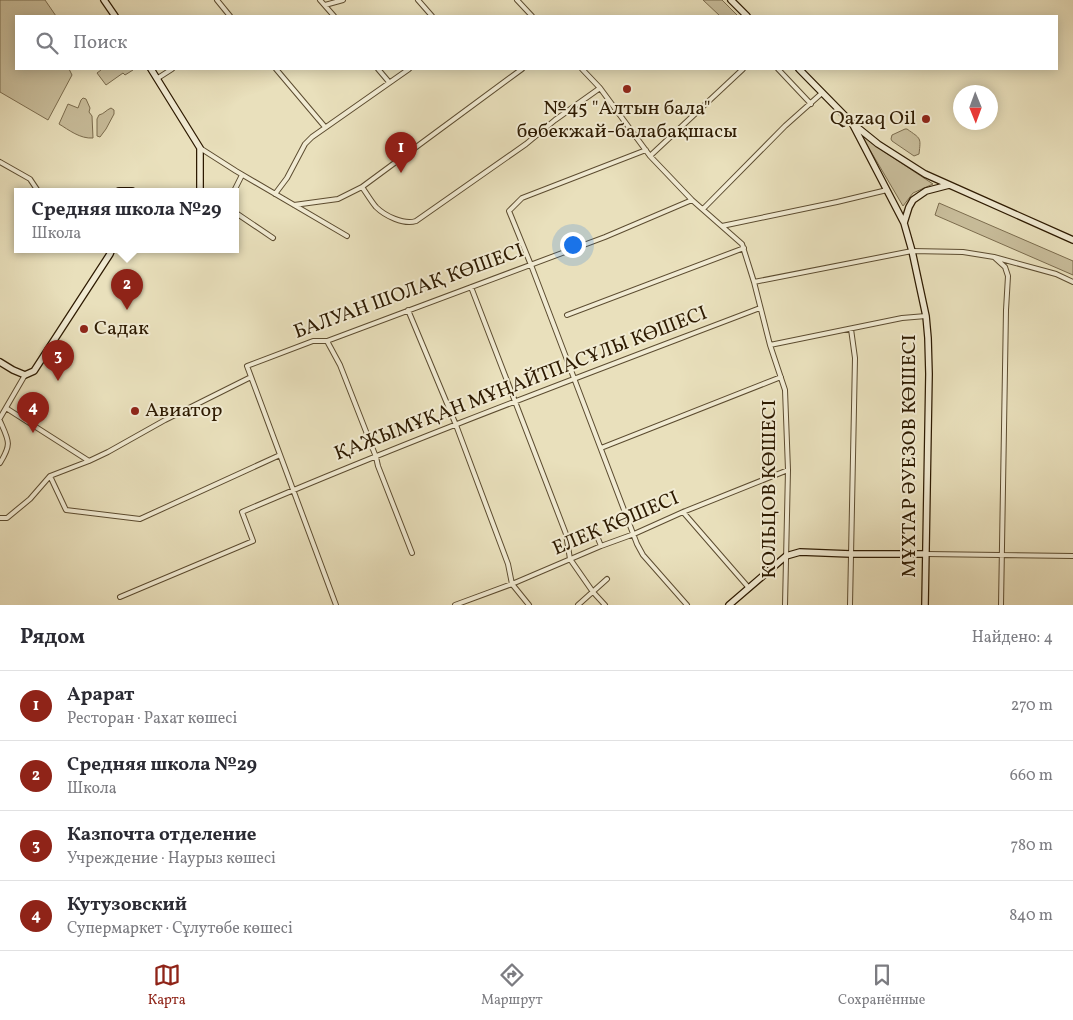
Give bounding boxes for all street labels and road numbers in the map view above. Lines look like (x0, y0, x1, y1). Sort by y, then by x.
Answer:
street label: БАЛУАН ШОЛАҚ КӨШЕСІ (290, 237, 528, 347)
street label: ҚАЖЫМҰҚАН МҰҢАЙТПАСҰЛЫ КӨШЕСІ (330, 300, 712, 468)
street label: МҰХТАР ӘУЕЗОВ КӨШЕСІ (896, 334, 924, 578)
street label: КОЛЬЦОВ КӨШЕСІ (756, 399, 784, 579)
street label: ЕЛЕК КӨШЕСІ (548, 485, 684, 563)

